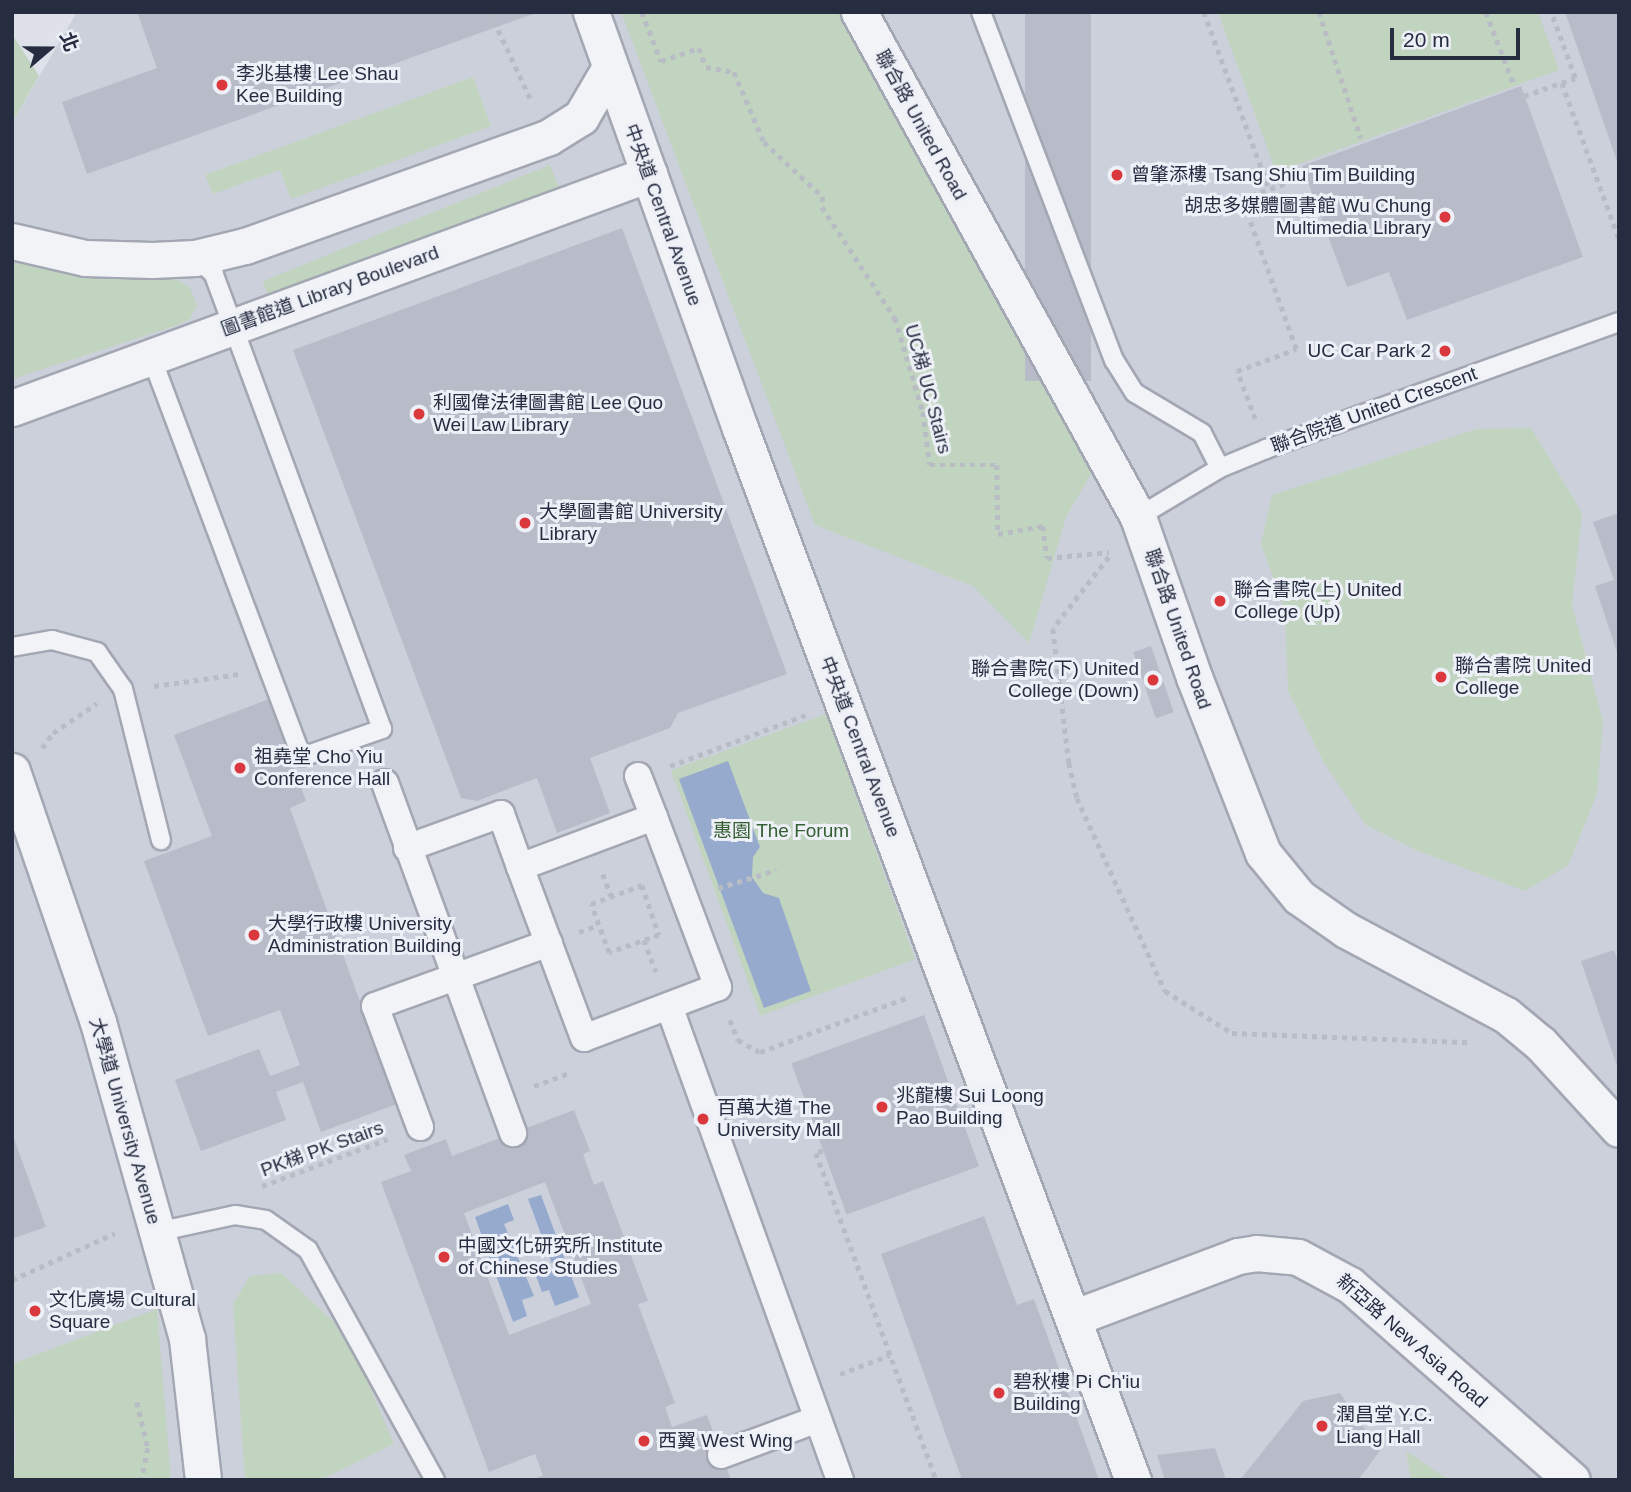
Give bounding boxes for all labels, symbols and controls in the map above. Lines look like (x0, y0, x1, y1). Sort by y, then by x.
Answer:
north arrow (14, 14, 84, 84)
scale bar (1393, 14, 1522, 58)
text: 20 m (1403, 28, 1450, 51)
text: 北 (56, 29, 82, 54)
street label: 聯合路 United Road (870, 46, 972, 204)
place label: 李兆基樓 Lee Shau Kee Building (236, 63, 399, 107)
marker: 李兆基樓 Lee Shau Kee Building (214, 77, 230, 93)
street label: 中央道 Central Avenue (619, 120, 707, 310)
place label: 曾肇添樓 Tsang Shiu Tim Building (1131, 164, 1415, 186)
marker: 曾肇添樓 Tsang Shiu Tim Building (1109, 167, 1125, 183)
place label: 胡忠多媒體圖書館 Wu Chung Multimedia Library (1184, 195, 1431, 239)
marker: 胡忠多媒體圖書館 Wu Chung Multimedia Library (1437, 209, 1453, 225)
street label: 圖書館道 Library Boulevard (218, 241, 442, 341)
street label: UC梯 UC Stairs (900, 322, 956, 456)
place label: UC Car Park 2 (1307, 340, 1431, 362)
marker: UC Car Park 2 (1437, 343, 1453, 359)
street label: 聯合院道 United Crescent (1268, 362, 1480, 458)
place label: 利國偉法律圖書館 Lee Quo Wei Law Library (433, 392, 663, 436)
marker: 利國偉法律圖書館 Lee Quo Wei Law Library (411, 406, 427, 422)
place label: 大學圖書館 University Library (539, 501, 723, 545)
marker: 大學圖書館 University Library (517, 515, 533, 531)
street label: 聯合路 United Road (1140, 546, 1216, 712)
place label: 聯合書院(上) United College (Up) (1234, 579, 1402, 623)
marker: 聯合書院(上) United College (Up) (1212, 593, 1228, 609)
street label: 中央道 Central Avenue (815, 653, 905, 841)
place label: 聯合書院 United College (1455, 655, 1591, 699)
place label: 聯合書院(下) United College (Down) (971, 658, 1139, 702)
marker: 聯合書院 United College (1433, 669, 1449, 685)
marker: 聯合書院(下) United College (Down) (1145, 672, 1161, 688)
place label: 祖堯堂 Cho Yiu Conference Hall (254, 746, 390, 790)
marker: 祖堯堂 Cho Yiu Conference Hall (232, 760, 248, 776)
park label: 惠園 The Forum (713, 820, 849, 842)
place label: 大學行政樓 University Administration Building (268, 913, 461, 957)
marker: 大學行政樓 University Administration Building (246, 927, 262, 943)
street label: 大學道 University Avenue (84, 1014, 166, 1228)
place label: 兆龍樓 Sui Loong Pao Building (896, 1085, 1044, 1129)
place label: 百萬大道 The University Mall (717, 1097, 841, 1141)
marker: 兆龍樓 Sui Loong Pao Building (874, 1099, 890, 1115)
marker: 百萬大道 The University Mall (695, 1111, 711, 1127)
street label: PK梯 PK Stairs (258, 1116, 386, 1182)
place label: 中國文化研究所 Institute of Chinese Studies (458, 1235, 663, 1279)
marker: 中國文化研究所 Institute of Chinese Studies (436, 1249, 452, 1265)
street label: 新亞路 New Asia Road (1332, 1269, 1492, 1413)
place label: 文化廣場 Cultural Square (49, 1289, 196, 1333)
marker: 文化廣場 Cultural Square (27, 1303, 43, 1319)
place label: 碧秋樓 Pi Ch'iu Building (1013, 1371, 1140, 1415)
marker: 碧秋樓 Pi Ch'iu Building (991, 1385, 1007, 1401)
place label: 潤昌堂 Y.C. Liang Hall (1336, 1404, 1433, 1448)
marker: 潤昌堂 Y.C. Liang Hall (1314, 1418, 1330, 1434)
place label: 西翼 West Wing (658, 1430, 793, 1452)
marker: 西翼 West Wing (636, 1433, 652, 1449)

